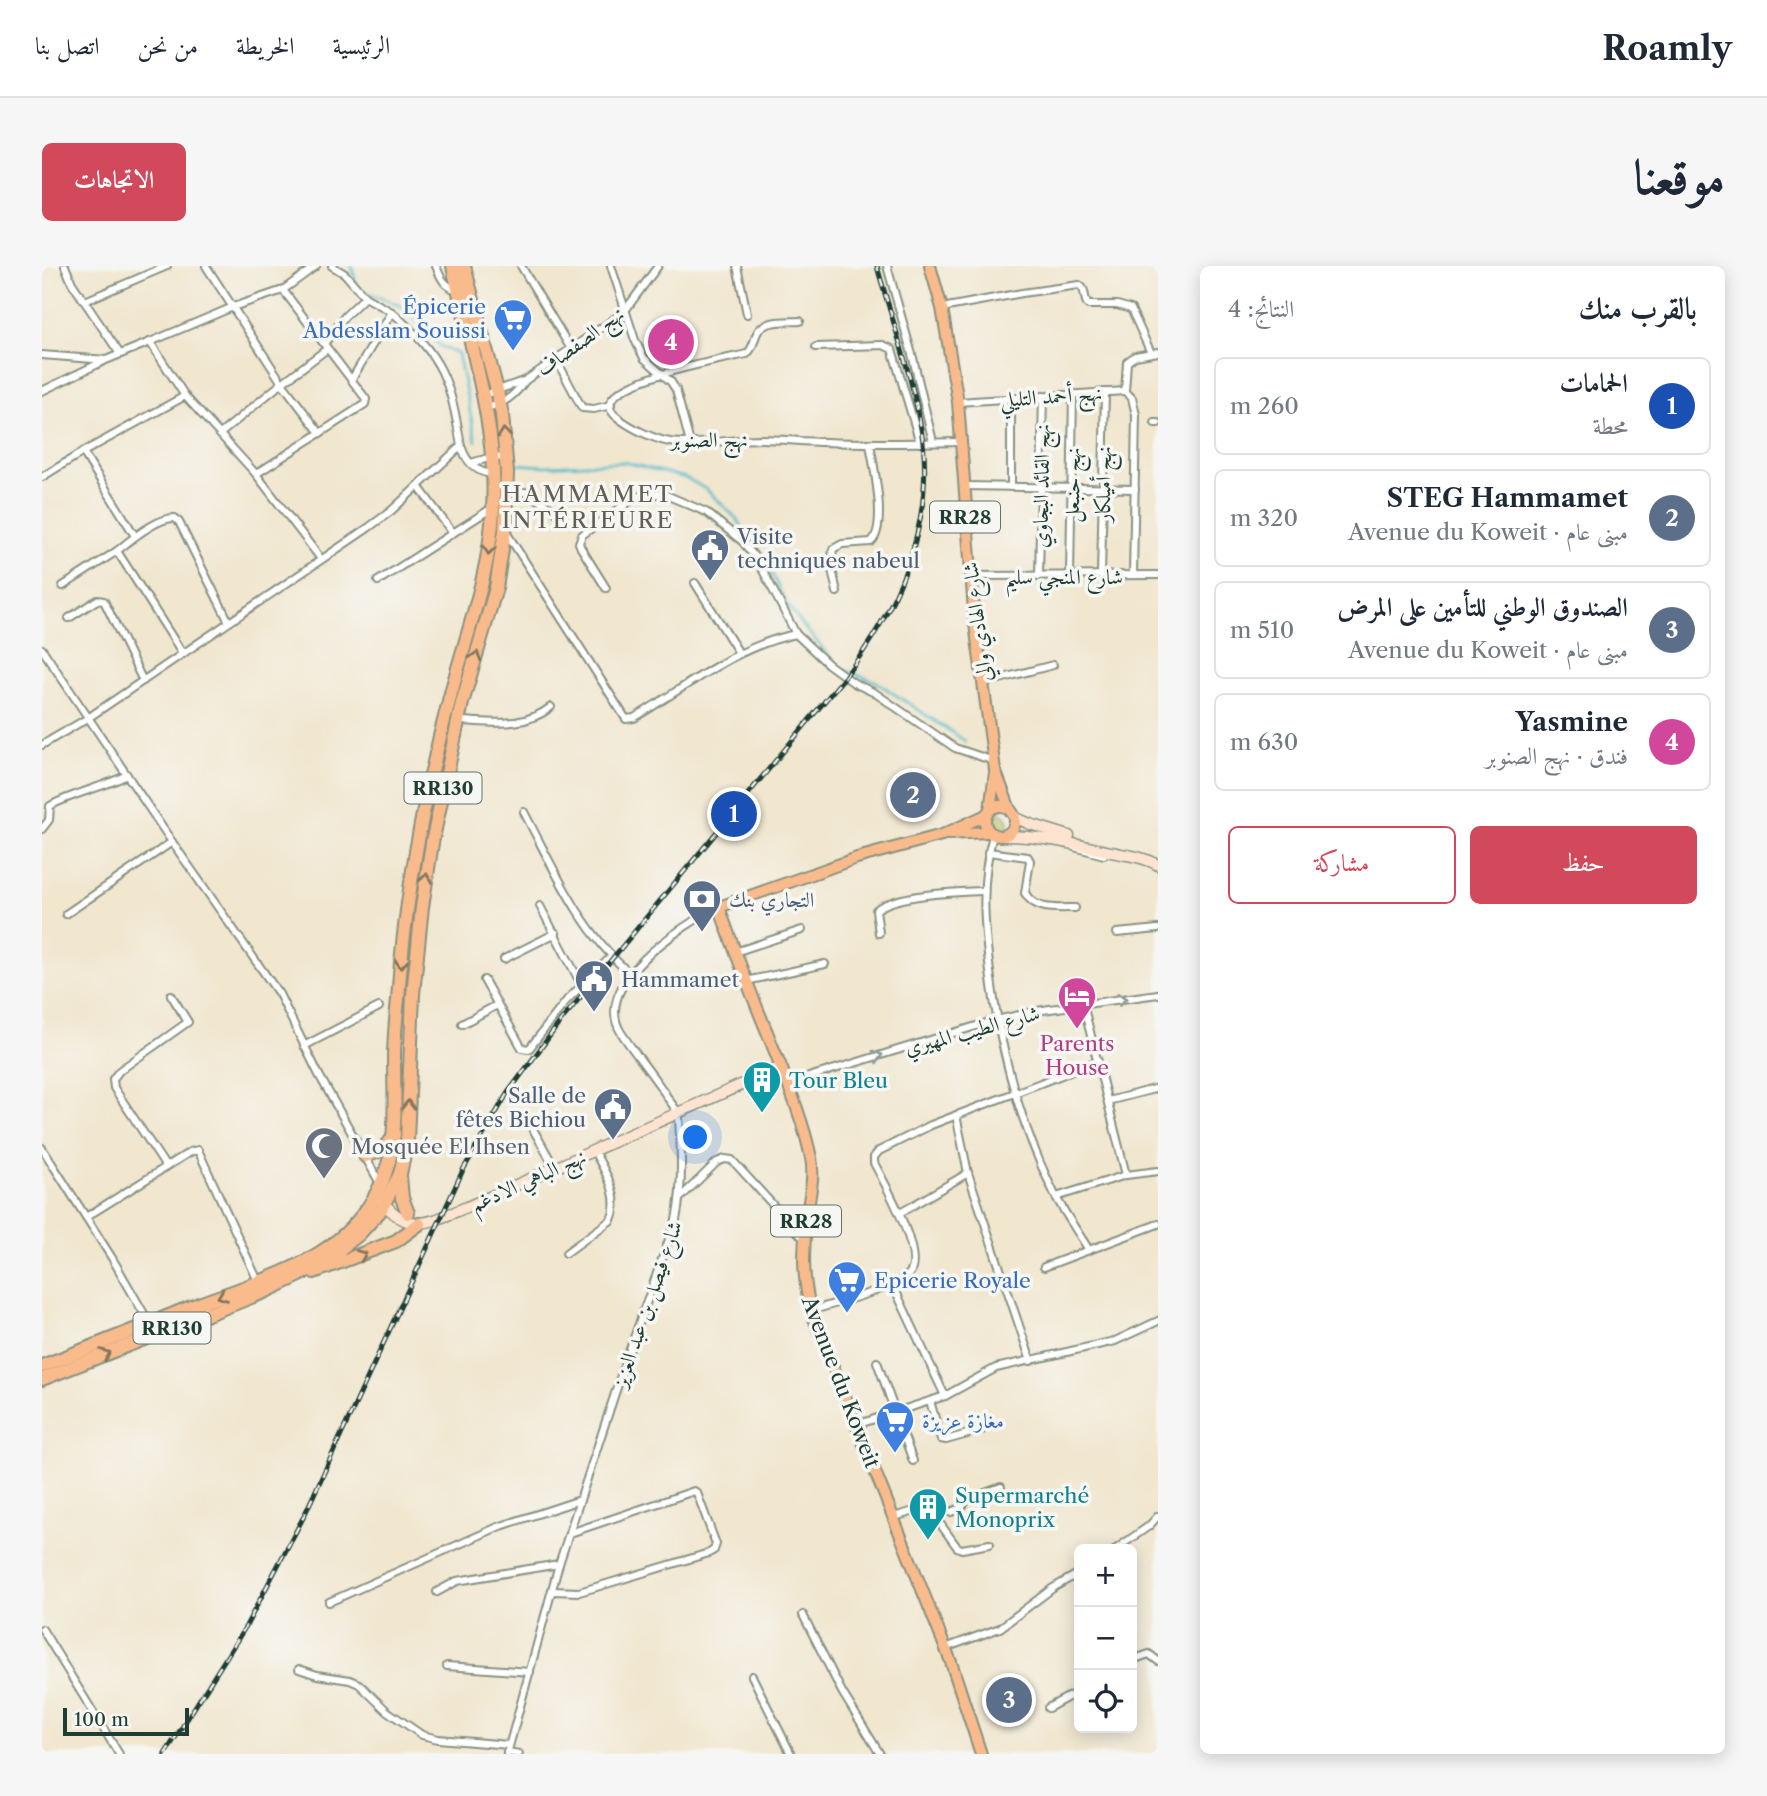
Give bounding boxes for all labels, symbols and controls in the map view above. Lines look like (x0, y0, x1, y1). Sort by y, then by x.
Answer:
text: Roamly (1602, 28, 1732, 69)
text: اتصل بنا (35, 31, 99, 60)
text: من نحن (137, 31, 198, 60)
text: الخريطة (236, 31, 294, 60)
text: الرئيسية (332, 31, 390, 60)
button: الاتجاهات (42, 143, 186, 221)
text: موقعنا (1633, 146, 1725, 207)
text: بالقرب منك (1579, 290, 1697, 327)
place label: Épicerie Abdesslam Souissi (302, 294, 486, 343)
text: النتائج: 4 (1228, 295, 1294, 323)
supermarket icon: Épicerie Abdesslam Souissi (492, 297, 534, 352)
street label: نهج الصفصاف (531, 301, 633, 387)
pin: 4 (648, 316, 694, 368)
text: الحمامات (1559, 367, 1628, 399)
street label: نهج أحمد التليلي (999, 378, 1104, 420)
text: 260 m (1230, 392, 1299, 420)
text: 1 (1667, 392, 1677, 420)
text: محطة (1593, 412, 1628, 440)
street label: نهج القائد البجاوي (1027, 424, 1062, 548)
one-way arrow (496, 427, 511, 438)
street label: نهج الصنوبر (668, 427, 748, 459)
street label: نهج أميلكار (1088, 446, 1123, 524)
street label: نهج حنبعل (1059, 447, 1092, 523)
district label: HAMMAMET INTÉRIEURE (502, 480, 674, 534)
text: STEG Hammamet (1387, 482, 1628, 514)
road number: RR28 (930, 501, 1000, 532)
text: 320 m (1230, 504, 1298, 532)
text: 2 (1665, 504, 1679, 532)
text: مبنى عام · Avenue du Koweit (1348, 518, 1628, 546)
place label: Visite techniques nabeul (736, 524, 920, 573)
public building icon: Visite techniques nabeul (689, 527, 731, 582)
one-way arrow (482, 544, 497, 556)
street label: شارع الهادي والي (957, 560, 1003, 683)
street label: شارع المنجي سليم (1005, 564, 1123, 598)
text: الصندوق الوطني للتأمين على المرض (1337, 591, 1628, 623)
text: 510 m (1230, 616, 1294, 644)
text: 3 (1666, 616, 1679, 644)
text: مبنى عام · Avenue du Koweit (1348, 636, 1628, 664)
one-way arrow (468, 651, 483, 663)
text: Yasmine (1515, 706, 1628, 738)
text: 630 m (1230, 728, 1298, 756)
text: 4 (1665, 728, 1679, 756)
text: فندق · نهج الصنوبر (1485, 742, 1628, 770)
pin: 2 (890, 769, 936, 821)
road number: RR130 (404, 772, 482, 804)
pin: 1 (711, 788, 757, 840)
button: مشاركة (1228, 826, 1456, 904)
button: حفظ (1470, 826, 1697, 904)
one-way arrow (419, 872, 434, 884)
bank icon: التجاري بنك (681, 878, 723, 933)
place label: التجاري بنك (729, 887, 814, 916)
one-way arrow (394, 958, 409, 970)
public building icon: Hammamet (573, 958, 615, 1013)
place label: Hammamet (621, 967, 739, 992)
hotel icon: Parents House (1056, 975, 1098, 1030)
one-way arrow (1116, 992, 1128, 1007)
street label: شارع الطيب المهيري (902, 1000, 1044, 1066)
place label: Parents House (1040, 1031, 1114, 1080)
one-way arrow (871, 1050, 883, 1065)
building icon: Tour Bleu (741, 1059, 783, 1114)
place label: Tour Bleu (789, 1068, 888, 1093)
place label: Salle de fêtes Bichiou (456, 1083, 586, 1132)
public building icon: Salle de fêtes Bichiou (592, 1086, 634, 1141)
one-way arrow (401, 1099, 416, 1110)
your location (678, 1120, 712, 1154)
mosque icon: Mosquée El Ihsen (303, 1125, 345, 1180)
place label: Mosquée El Ihsen (351, 1134, 530, 1159)
street label: نهج الباهي الادغم (466, 1143, 593, 1224)
road number: RR28 (771, 1205, 841, 1236)
street label: شارع فيصل بن عبد العزيز (606, 1217, 693, 1394)
one-way arrow (355, 1249, 367, 1263)
supermarket icon: Epicerie Royale (826, 1259, 868, 1314)
place label: Epicerie Royale (874, 1268, 1031, 1293)
one-way arrow (216, 1287, 228, 1301)
street label: Avenue du Koweit (796, 1292, 885, 1472)
road number: RR130 (134, 1312, 210, 1344)
one-way arrow (99, 1348, 111, 1362)
supermarket icon: مغازة عزيزة (874, 1399, 916, 1454)
place label: مغازة عزيزة (922, 1408, 1004, 1436)
place label: Supermarché Monoprix (955, 1483, 1089, 1532)
building icon: Supermarché Monoprix (907, 1486, 949, 1541)
map controls (1074, 1544, 1137, 1733)
button: + (1074, 1544, 1137, 1607)
button: − (1074, 1607, 1137, 1670)
button: locate (1074, 1670, 1137, 1733)
pin: 3 (986, 1674, 1032, 1726)
scale bar (63, 1705, 189, 1737)
text: 100 m (74, 1708, 129, 1731)

